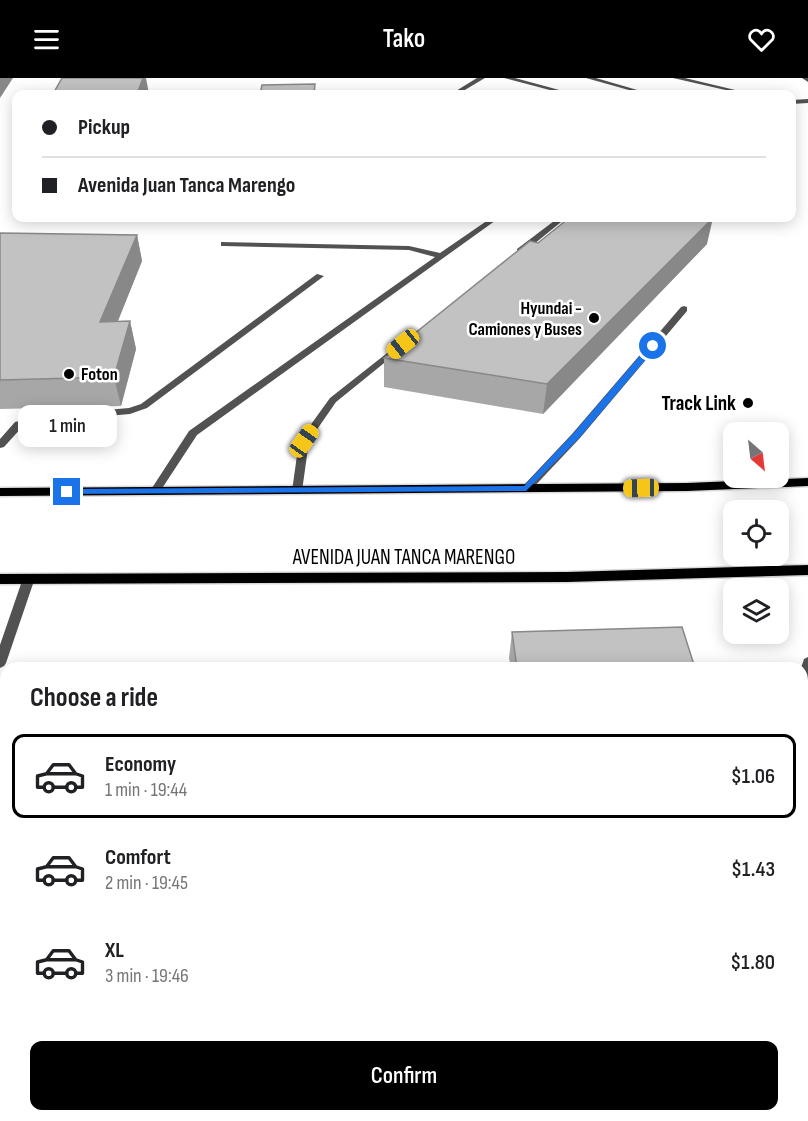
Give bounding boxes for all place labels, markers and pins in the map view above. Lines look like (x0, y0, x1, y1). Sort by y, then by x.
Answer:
place label: Hyundai - Camiones y Buses (469, 298, 582, 340)
marker: Hyundai - Camiones y Buses (587, 311, 601, 325)
place label: Foton (81, 364, 118, 385)
marker: Foton (62, 367, 76, 381)
place label: Track Link (662, 391, 736, 416)
marker: Track Link (741, 396, 755, 410)

